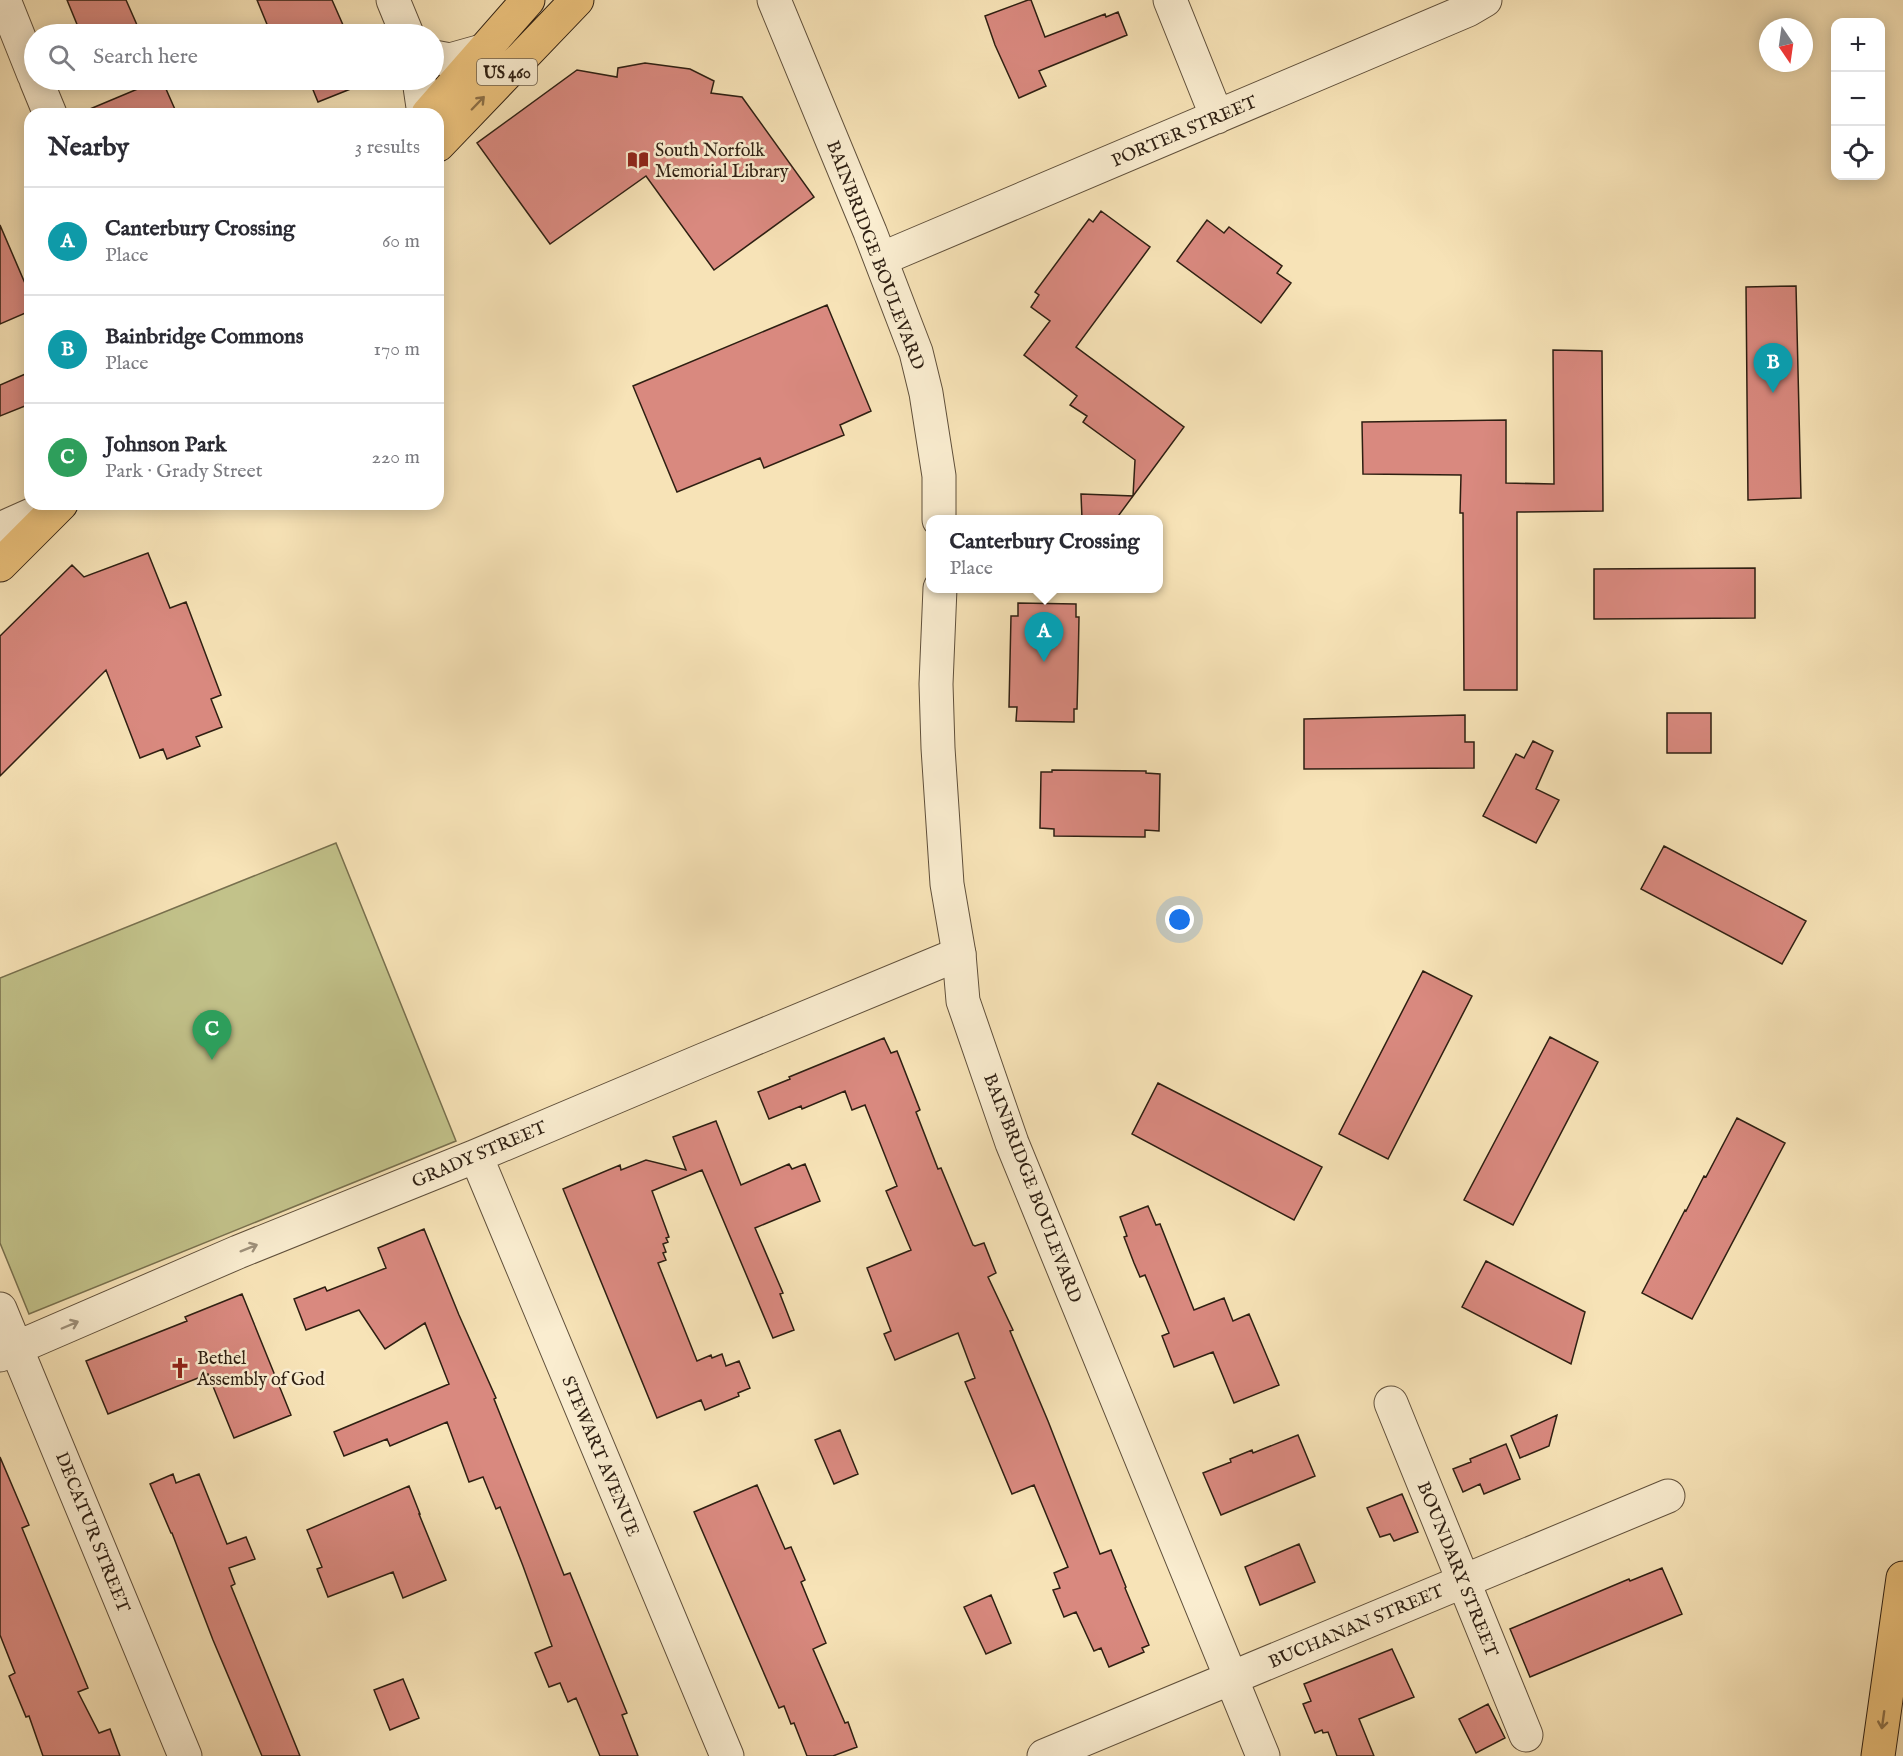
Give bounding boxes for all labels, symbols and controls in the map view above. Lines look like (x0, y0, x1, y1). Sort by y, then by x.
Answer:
north arrow (1759, 18, 1813, 72)
map controls (1831, 18, 1885, 180)
button: + (1831, 18, 1885, 72)
search box (24, 24, 444, 90)
icon: search (45, 41, 78, 74)
text: Search here (93, 43, 198, 71)
road number: US 460 (477, 59, 537, 85)
button: − (1831, 72, 1885, 126)
street label: PORTER STREET (1108, 91, 1261, 173)
one-way arrow (471, 95, 486, 110)
button: locate (1831, 126, 1885, 180)
text: Nearby (48, 131, 129, 164)
text: 3 results (355, 135, 420, 160)
street label: BAINBRIDGE BOULEVARD (820, 138, 929, 373)
place label: South Norfolk Memorial Library (655, 140, 789, 184)
library icon: South Norfolk Memorial Library (626, 148, 650, 172)
text: Canterbury Crossing (105, 215, 295, 243)
text: A (61, 229, 74, 254)
text: 60 m (382, 229, 420, 254)
text: Place (105, 243, 148, 268)
text: Bainbridge Commons (105, 323, 303, 351)
text: B (61, 337, 74, 362)
text: 170 m (374, 337, 420, 362)
pin: B (1754, 344, 1792, 393)
text: Place (105, 351, 148, 376)
text: Johnson Park (105, 431, 226, 459)
text: C (60, 445, 75, 470)
text: 220 m (372, 445, 420, 470)
text: Park · Grady Street (105, 459, 263, 484)
popup (926, 515, 1163, 593)
text: Canterbury Crossing (950, 528, 1139, 556)
text: Place (950, 556, 993, 581)
pin: A (1024, 612, 1064, 662)
your location (1165, 905, 1194, 934)
pin: C (192, 1010, 232, 1060)
street label: BAINBRIDGE BOULEVARD (977, 1071, 1086, 1306)
street label: GRADY STREET (409, 1117, 550, 1194)
one-way arrow (240, 1242, 258, 1253)
one-way arrow (61, 1319, 79, 1330)
place label: Bethel Assembly of God (196, 1348, 325, 1392)
church icon: Bethel Assembly of God (168, 1356, 192, 1380)
street label: STEWART AVENUE (555, 1373, 644, 1540)
street label: DECATUR STREET (49, 1449, 134, 1616)
street label: BOUNDARY STREET (1411, 1478, 1502, 1661)
street label: BUCHANAN STREET (1266, 1580, 1448, 1675)
one-way arrow (1878, 1709, 1889, 1729)

